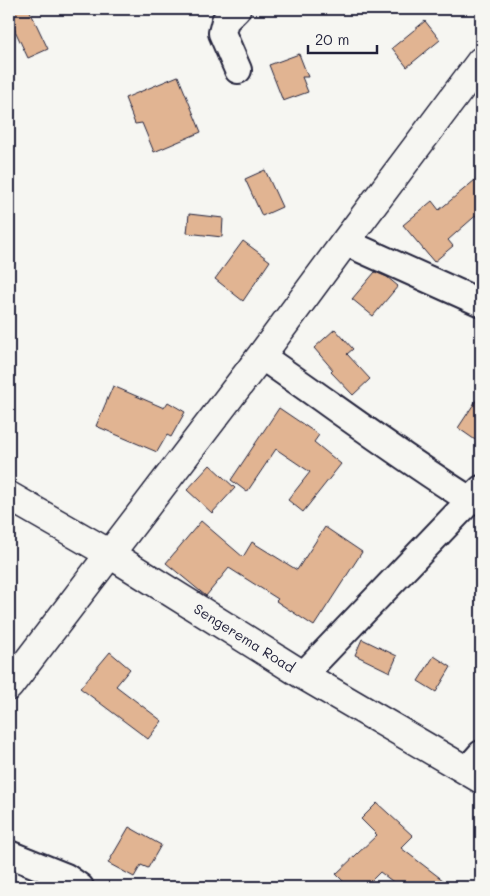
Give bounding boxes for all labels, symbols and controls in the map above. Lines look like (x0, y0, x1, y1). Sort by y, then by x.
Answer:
scale bar (308, 22, 376, 54)
text: 20 m (315, 29, 349, 49)
street label: Sengerema Road (190, 599, 299, 677)

